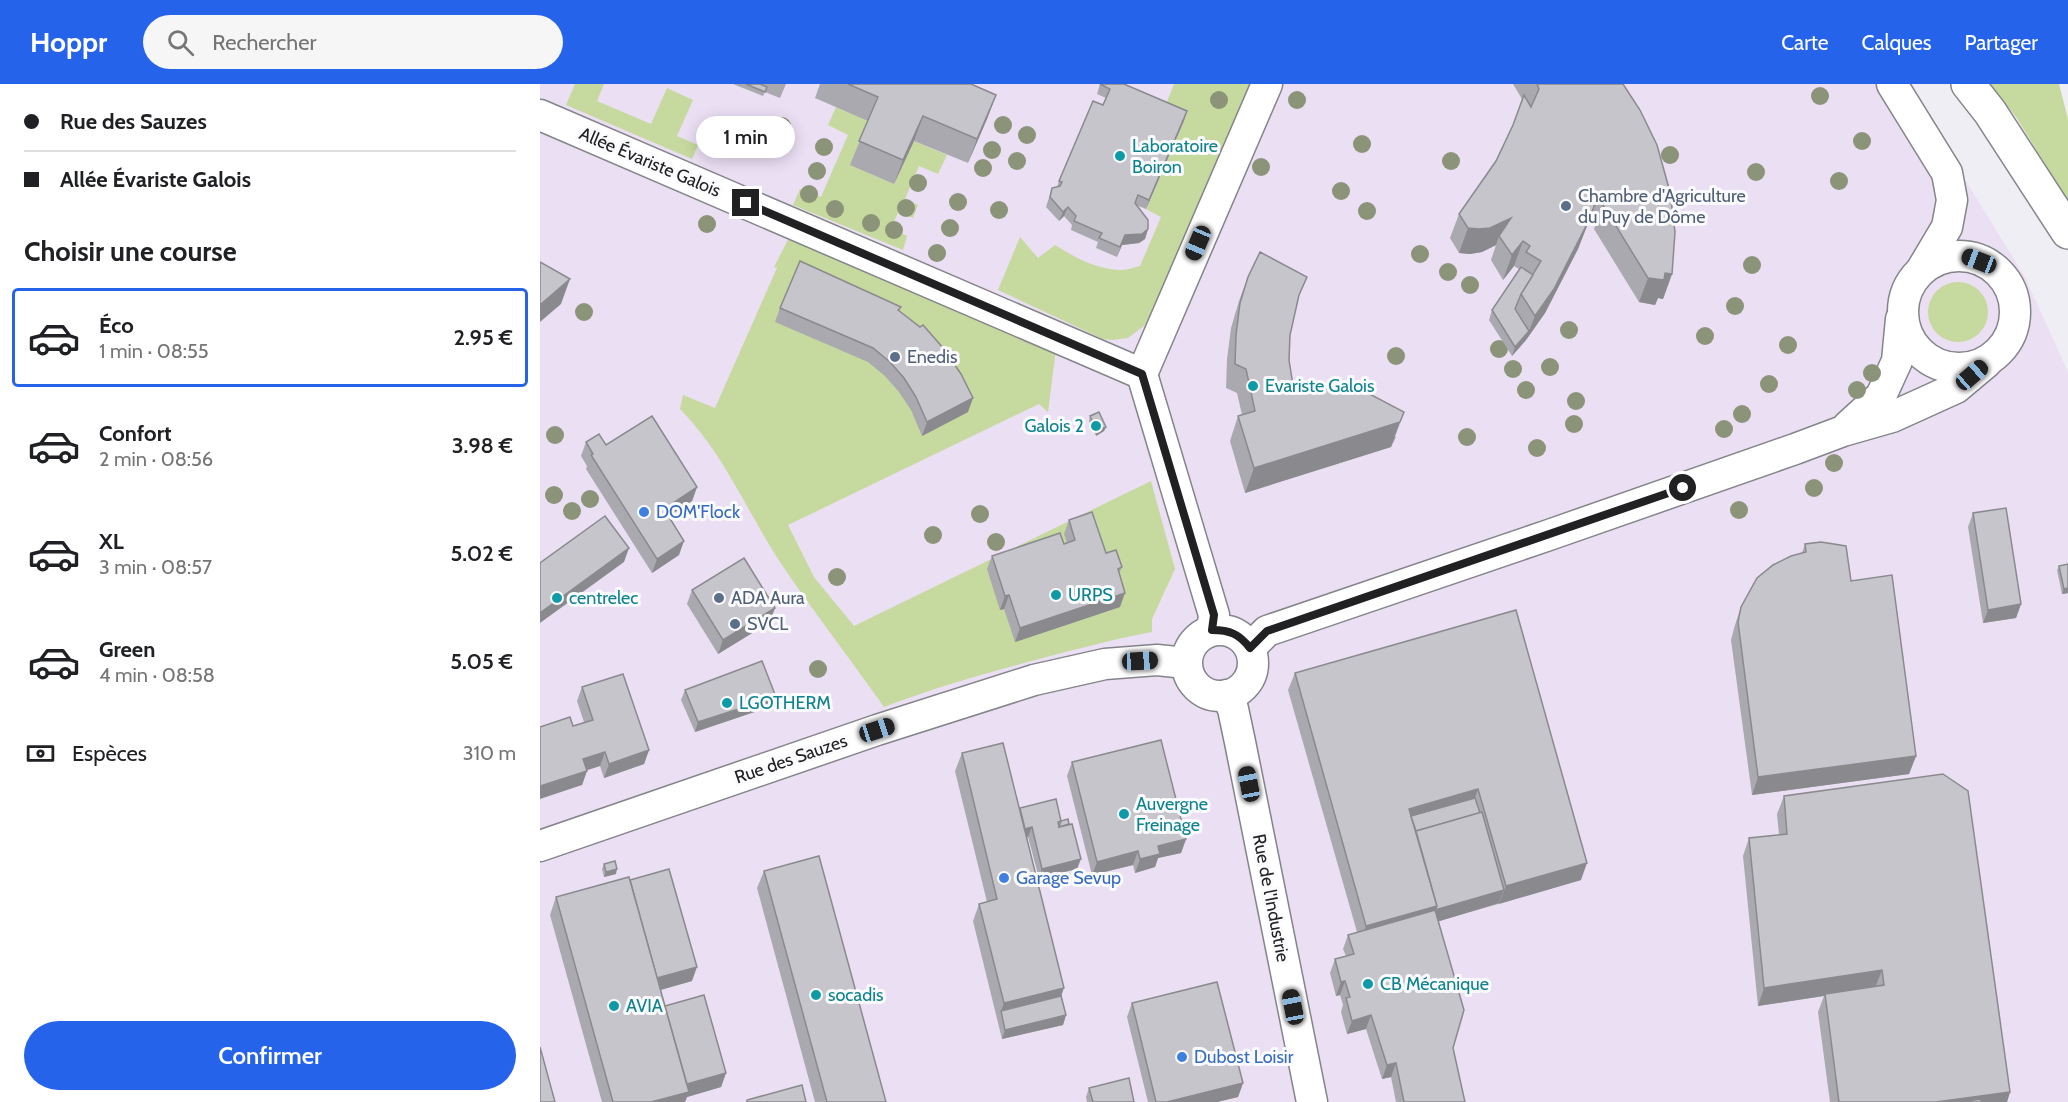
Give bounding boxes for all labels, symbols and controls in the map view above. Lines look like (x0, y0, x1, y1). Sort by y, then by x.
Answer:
search box (143, 15, 563, 69)
text: Hoppr (30, 25, 107, 59)
icon: search (164, 26, 197, 59)
text: Rechercher (212, 29, 316, 56)
text: Carte (1781, 30, 1829, 55)
text: Calques (1862, 30, 1932, 55)
text: Partager (1965, 30, 2038, 55)
text: Rue des Sauzes (60, 108, 207, 135)
callout: 1 min (696, 116, 796, 158)
street label: Allée Évariste Galois (576, 122, 724, 202)
text: 1 min (723, 125, 768, 149)
place label: Laboratoire Boiron (1132, 135, 1218, 178)
marker: Laboratoire Boiron (1113, 149, 1127, 163)
text: Allée Évariste Galois (60, 166, 251, 193)
place label: Chambre d'Agriculture du Puy de Dôme (1578, 185, 1746, 228)
route end (732, 189, 759, 216)
marker: Chambre d'Agriculture du Puy de Dôme (1559, 199, 1573, 213)
car (1183, 223, 1213, 263)
text: Choisir une course (24, 235, 237, 268)
car (1959, 246, 1999, 276)
icon: car (27, 311, 81, 365)
text: Éco (99, 312, 134, 339)
text: 2.95 € (453, 324, 513, 351)
text: 1 min · 08:55 (99, 339, 209, 363)
place label: Enedis (907, 346, 957, 368)
marker: Enedis (888, 350, 902, 364)
car (1953, 356, 1991, 394)
place label: Evariste Galois (1265, 375, 1374, 397)
marker: Evariste Galois (1246, 379, 1260, 393)
place label: Galois 2 (1024, 415, 1084, 437)
icon: car (27, 419, 81, 473)
marker: Galois 2 (1089, 419, 1103, 433)
text: Confort (99, 420, 172, 447)
text: 3.98 € (452, 432, 513, 459)
text: 2 min · 08:56 (99, 447, 213, 471)
route start (1669, 474, 1696, 501)
place label: DOM'Flock (656, 501, 741, 523)
marker: DOM'Flock (637, 505, 651, 519)
icon: car (27, 527, 81, 581)
text: XL (99, 528, 124, 555)
text: 5.02 € (450, 540, 513, 567)
text: 3 min · 08:57 (99, 555, 212, 579)
place label: URPS (1068, 584, 1113, 606)
place label: centrelec (569, 587, 638, 609)
place label: ADA Aura (731, 587, 805, 609)
marker: URPS (1049, 588, 1063, 602)
marker: centrelec (550, 591, 564, 605)
marker: ADA Aura (712, 591, 726, 605)
place label: SVCL (747, 613, 788, 635)
marker: SVCL (728, 617, 742, 631)
icon: car (27, 635, 81, 689)
text: Green (99, 636, 155, 663)
text: 5.05 € (450, 648, 513, 675)
car (1122, 651, 1158, 671)
text: 4 min · 08:58 (99, 663, 215, 687)
place label: LGOTHERM (739, 692, 831, 714)
marker: LGOTHERM (720, 696, 734, 710)
car (857, 716, 897, 744)
street label: Rue des Sauzes (732, 729, 850, 789)
icon: cash (24, 737, 57, 770)
text: Espèces (72, 740, 147, 767)
text: 310 m (463, 741, 516, 765)
car (1237, 765, 1261, 803)
place label: Auvergne Freinage (1136, 793, 1208, 836)
marker: Auvergne Freinage (1117, 807, 1131, 821)
street label: Rue de l'Industrie (1248, 832, 1294, 964)
place label: Garage Sevup (1016, 867, 1121, 889)
marker: Garage Sevup (997, 871, 1011, 885)
place label: CB Mécanique (1380, 973, 1489, 995)
marker: CB Mécanique (1361, 977, 1375, 991)
place label: socadis (828, 984, 883, 1006)
marker: socadis (809, 988, 823, 1002)
car (1281, 988, 1305, 1026)
place label: AVIA (626, 995, 663, 1017)
marker: AVIA (607, 999, 621, 1013)
button: Confirmer (24, 1021, 516, 1090)
place label: Dubost Loisir (1194, 1046, 1294, 1068)
marker: Dubost Loisir (1175, 1050, 1189, 1064)

